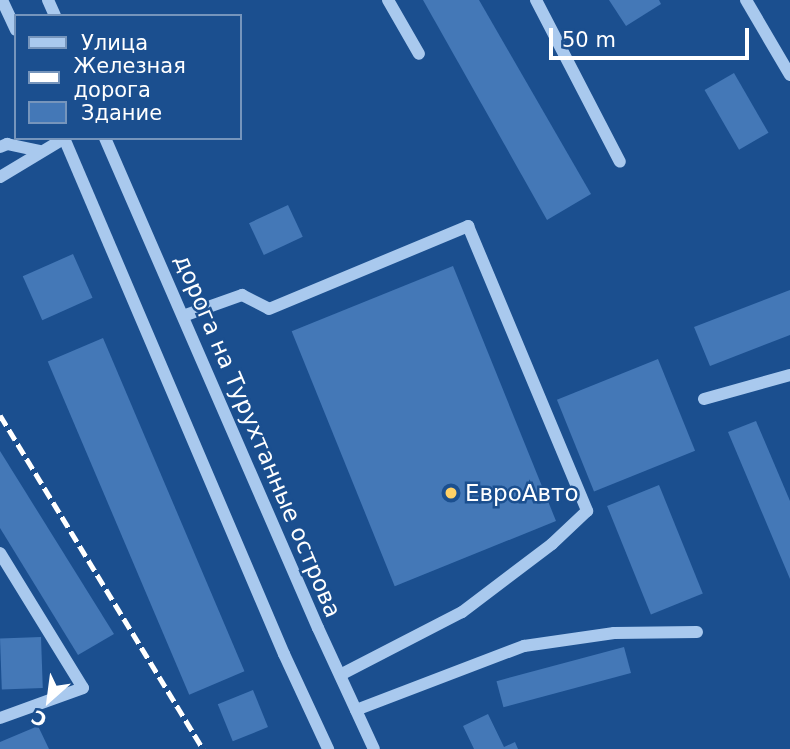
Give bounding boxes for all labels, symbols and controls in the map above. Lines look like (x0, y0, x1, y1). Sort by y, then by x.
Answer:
legend (14, 14, 242, 140)
scale bar (552, 14, 752, 58)
text: 50 m (562, 28, 616, 52)
text: Улица (81, 31, 148, 55)
text: Железная дорога (74, 54, 186, 102)
text: Здание (81, 101, 162, 125)
street label: дорога на Турухтанные острова (169, 250, 347, 622)
place label: ЕвроАвто (465, 479, 579, 507)
marker: ЕвроАвто (443, 485, 459, 501)
north arrow (14, 665, 84, 735)
text: С (28, 706, 50, 732)

